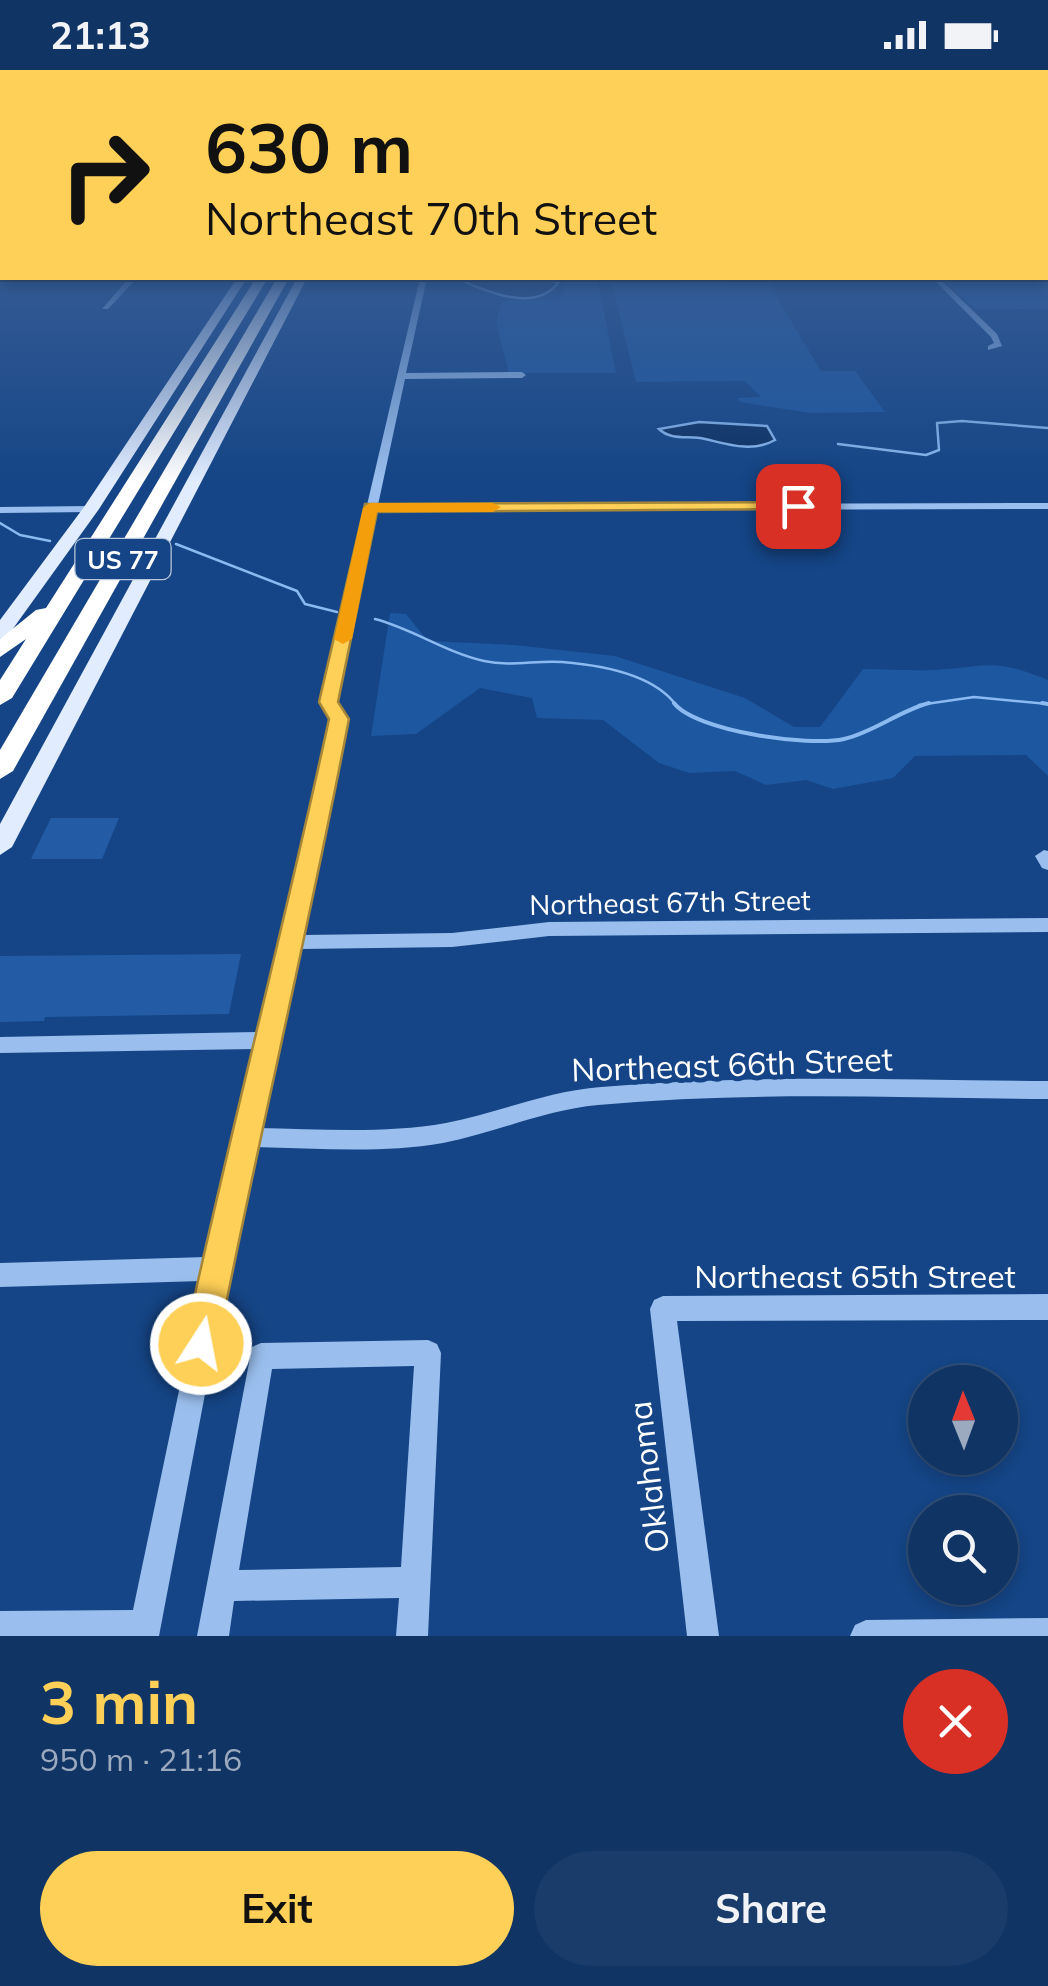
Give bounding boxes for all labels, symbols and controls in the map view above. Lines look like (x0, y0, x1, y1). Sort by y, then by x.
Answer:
text: 21:13 (50, 11, 151, 59)
text: 630 m (205, 103, 413, 191)
icon: right (40, 110, 170, 240)
text: Northeast 70th Street (205, 190, 657, 246)
pin (756, 464, 841, 549)
icon: arrive (771, 479, 826, 534)
road number: US 77 (76, 539, 170, 579)
street label: Northeast 67th Street (529, 882, 811, 922)
street label: Northeast 66th Street (571, 1038, 893, 1090)
street label: Northeast 65th Street (694, 1256, 1016, 1296)
position arrow (149, 1292, 253, 1396)
north arrow (908, 1365, 1018, 1475)
map controls (908, 1365, 1018, 1605)
street label: Oklahoma (619, 1399, 677, 1555)
button: search (908, 1495, 1018, 1605)
text: 3 min (40, 1664, 198, 1739)
button: close (903, 1669, 1008, 1774)
text: 950 m · 21:16 (40, 1739, 242, 1779)
button: Exit (40, 1851, 514, 1966)
button: Share (534, 1851, 1008, 1966)

